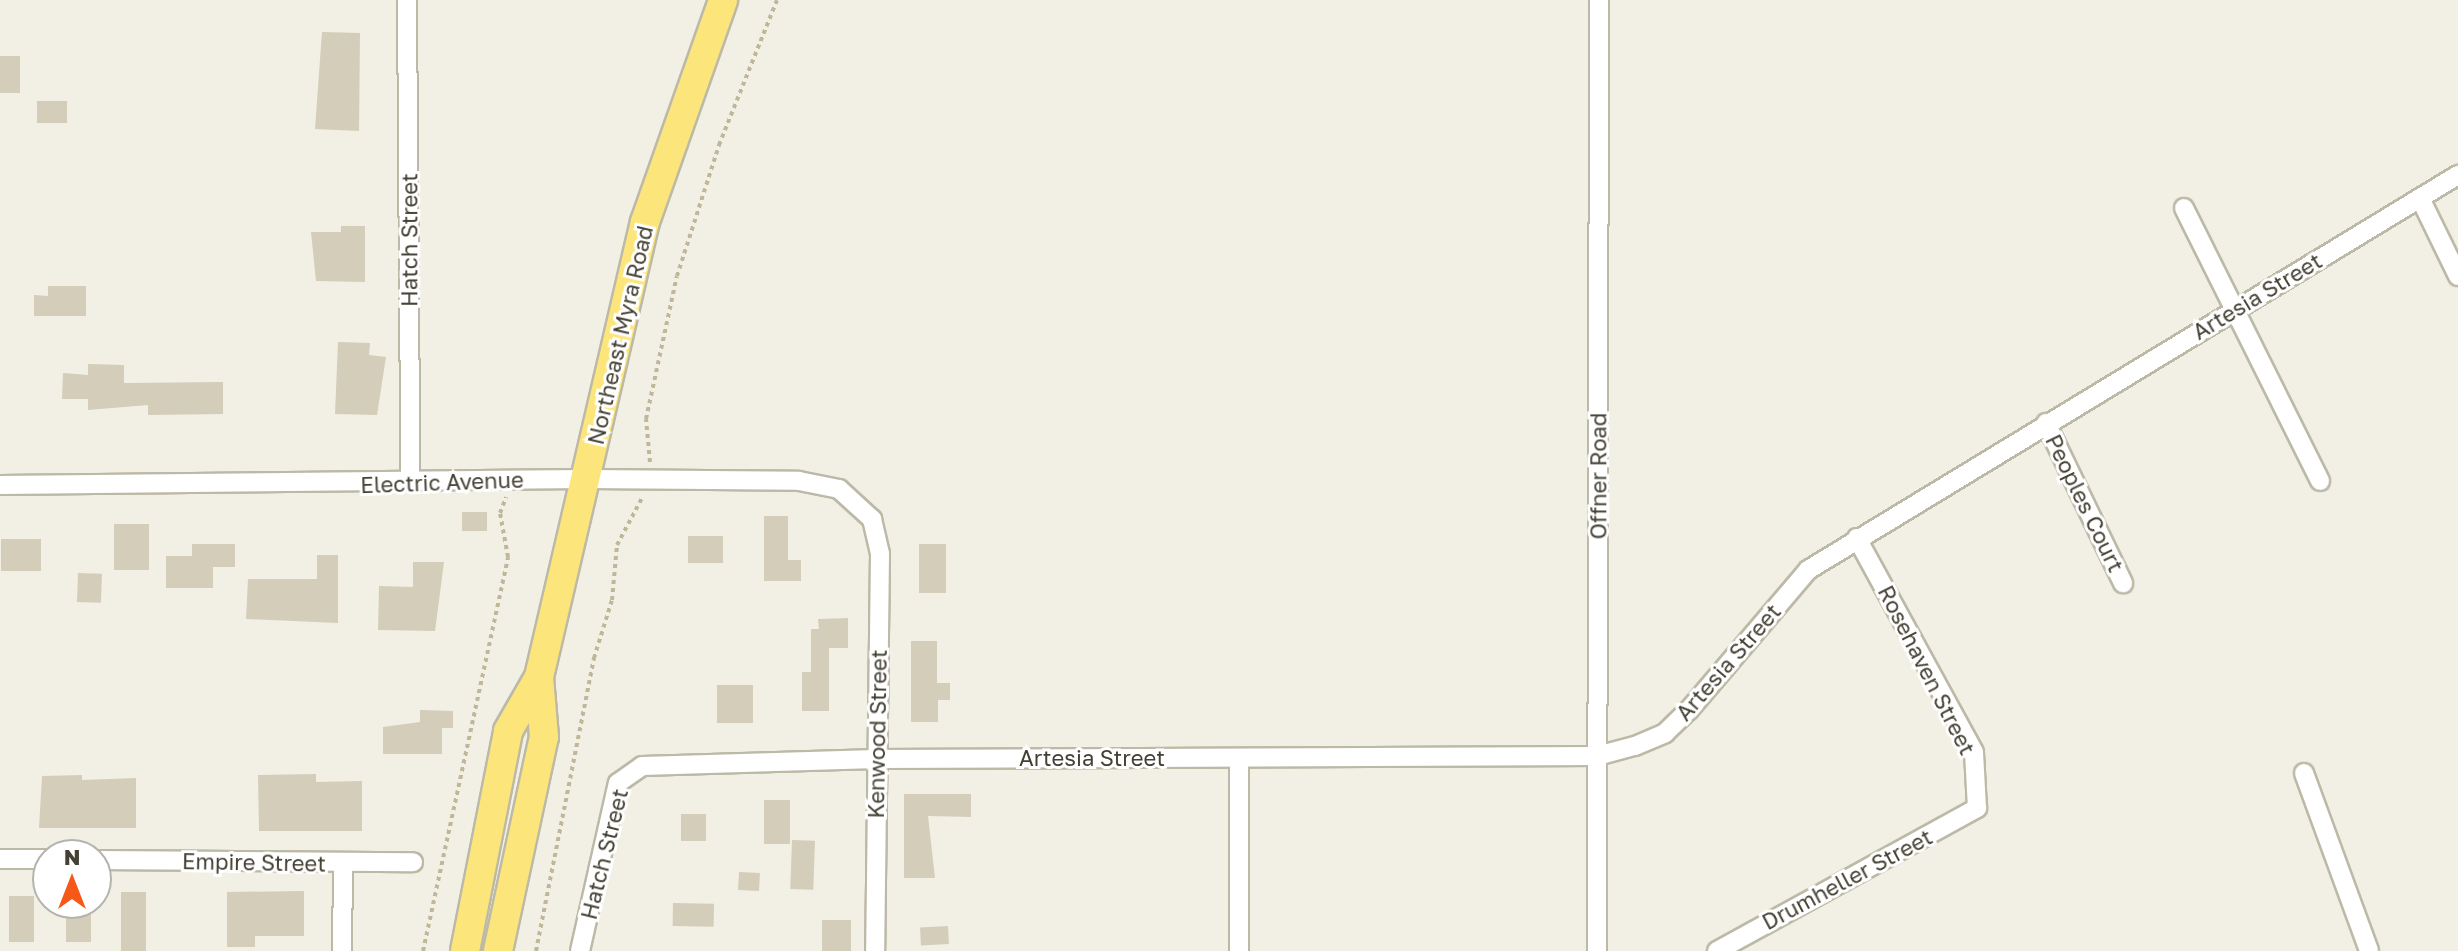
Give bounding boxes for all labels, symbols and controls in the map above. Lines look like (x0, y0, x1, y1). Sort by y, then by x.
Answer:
street label: Hatch Street (396, 173, 422, 307)
street label: Northeast Myra Road (582, 223, 658, 447)
street label: Artesia Street (2188, 247, 2326, 345)
street label: Offner Road (1585, 413, 1611, 539)
street label: Peoples Court (2040, 430, 2130, 576)
street label: Electric Avenue (360, 466, 524, 498)
street label: Rosehaven Street (1873, 581, 1981, 759)
street label: Artesia Street (1670, 598, 1786, 726)
street label: Kenwood Street (862, 649, 892, 819)
street label: Artesia Street (1019, 745, 1165, 771)
street label: Hatch Street (575, 786, 633, 922)
street label: Drumheller Street (1757, 823, 1937, 935)
north arrow (32, 839, 112, 919)
text: N (64, 843, 80, 870)
street label: Empire Street (182, 848, 326, 876)

